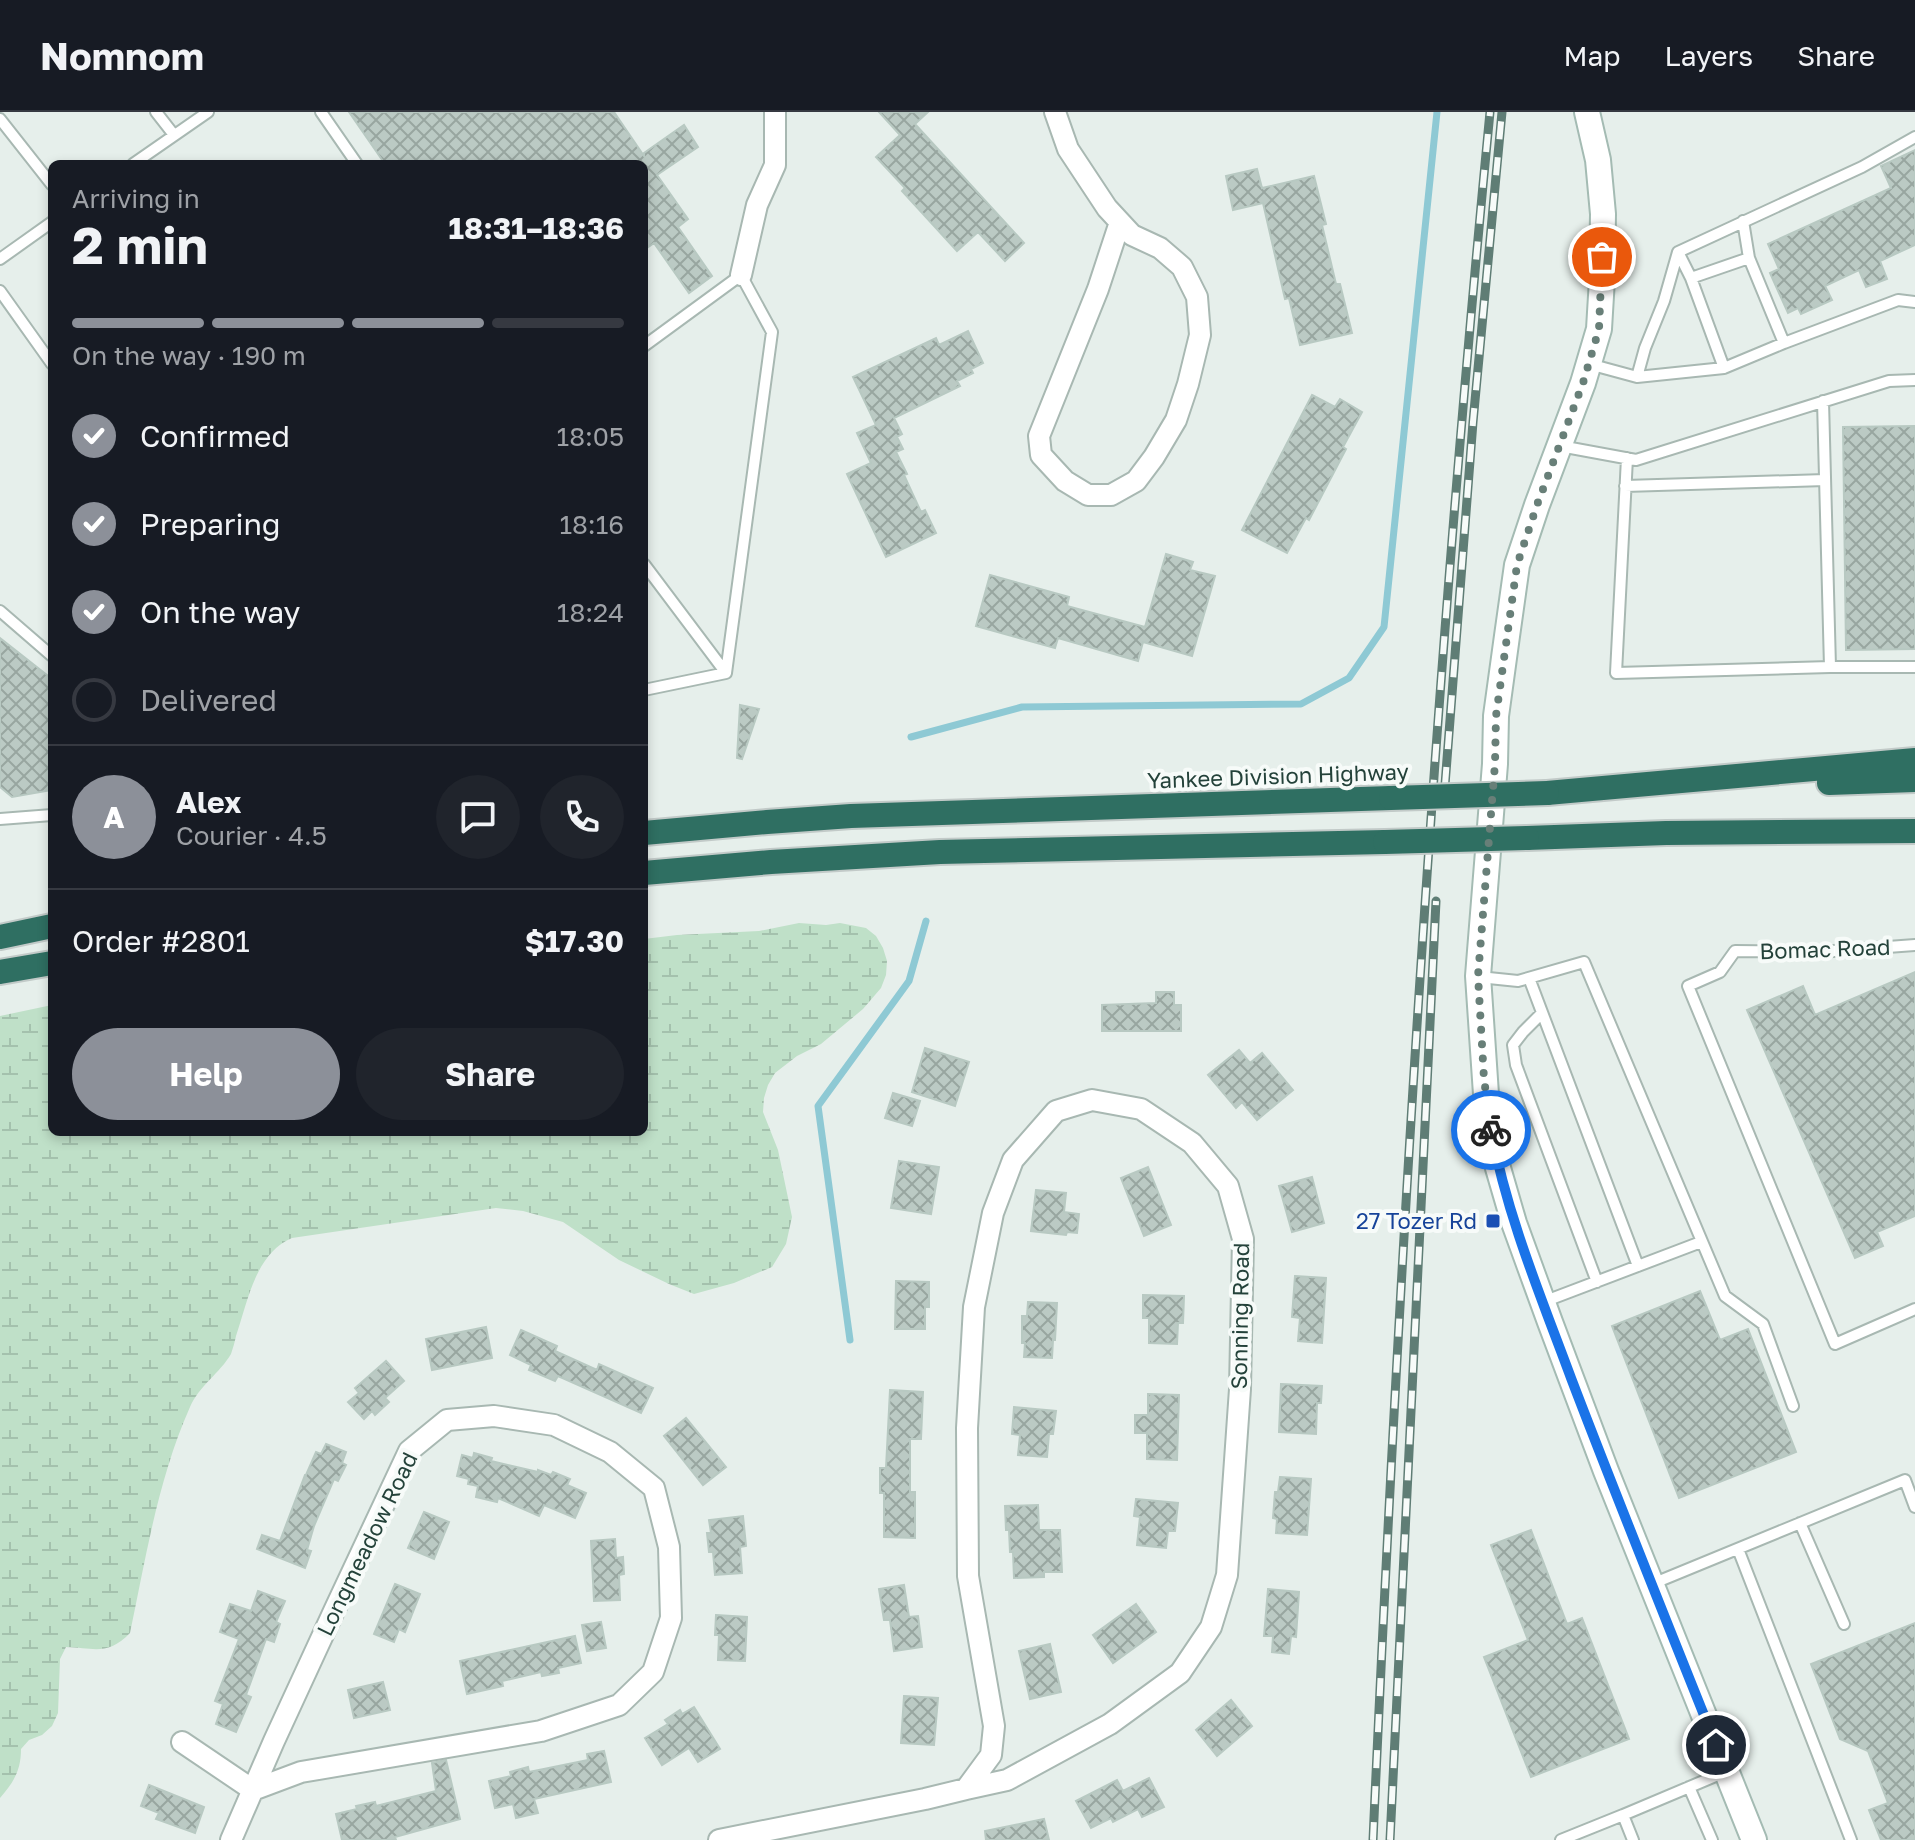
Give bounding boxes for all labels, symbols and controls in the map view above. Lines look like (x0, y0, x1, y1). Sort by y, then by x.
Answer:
text: Nomnom (40, 33, 204, 78)
text: Map (1563, 39, 1621, 72)
text: Layers (1665, 39, 1753, 72)
text: Share (1797, 39, 1875, 72)
text: Arriving in (72, 183, 200, 214)
text: 18:31–18:36 (449, 210, 624, 246)
text: 2 min (72, 213, 208, 275)
pin (1568, 223, 1636, 291)
icon: bag (1580, 235, 1624, 279)
text: On the way · 190 m (72, 340, 306, 371)
icon: check (72, 414, 116, 458)
text: Confirmed (140, 418, 290, 454)
text: 18:05 (557, 421, 624, 452)
icon: check (72, 502, 116, 546)
text: Preparing (140, 506, 281, 542)
text: 18:16 (559, 509, 624, 540)
icon: check (72, 590, 116, 634)
text: On the way (140, 594, 300, 630)
text: 18:24 (557, 597, 624, 628)
text: Delivered (140, 682, 277, 718)
street label: Yankee Division Highway (1147, 757, 1409, 794)
button: chat (436, 775, 520, 859)
button: phone (540, 775, 624, 859)
text: Alex (176, 784, 241, 820)
text: A (103, 799, 125, 835)
text: Courier · 4.5 (176, 820, 327, 851)
text: Order #2801 (72, 923, 250, 959)
text: $17.30 (525, 923, 624, 959)
street label: Bomac Road (1759, 933, 1891, 964)
button: Help (72, 1028, 340, 1120)
button: Share (356, 1028, 624, 1120)
courier (1451, 1090, 1531, 1170)
icon: bike (1469, 1108, 1513, 1152)
place label: 27 Tozer Rd (1356, 1207, 1477, 1234)
marker: 27 Tozer Rd (1484, 1212, 1502, 1230)
street label: Sonning Road (1225, 1242, 1254, 1390)
street label: Longmeadow Road (310, 1448, 423, 1640)
pin (1682, 1711, 1750, 1779)
icon: home (1694, 1723, 1738, 1767)

